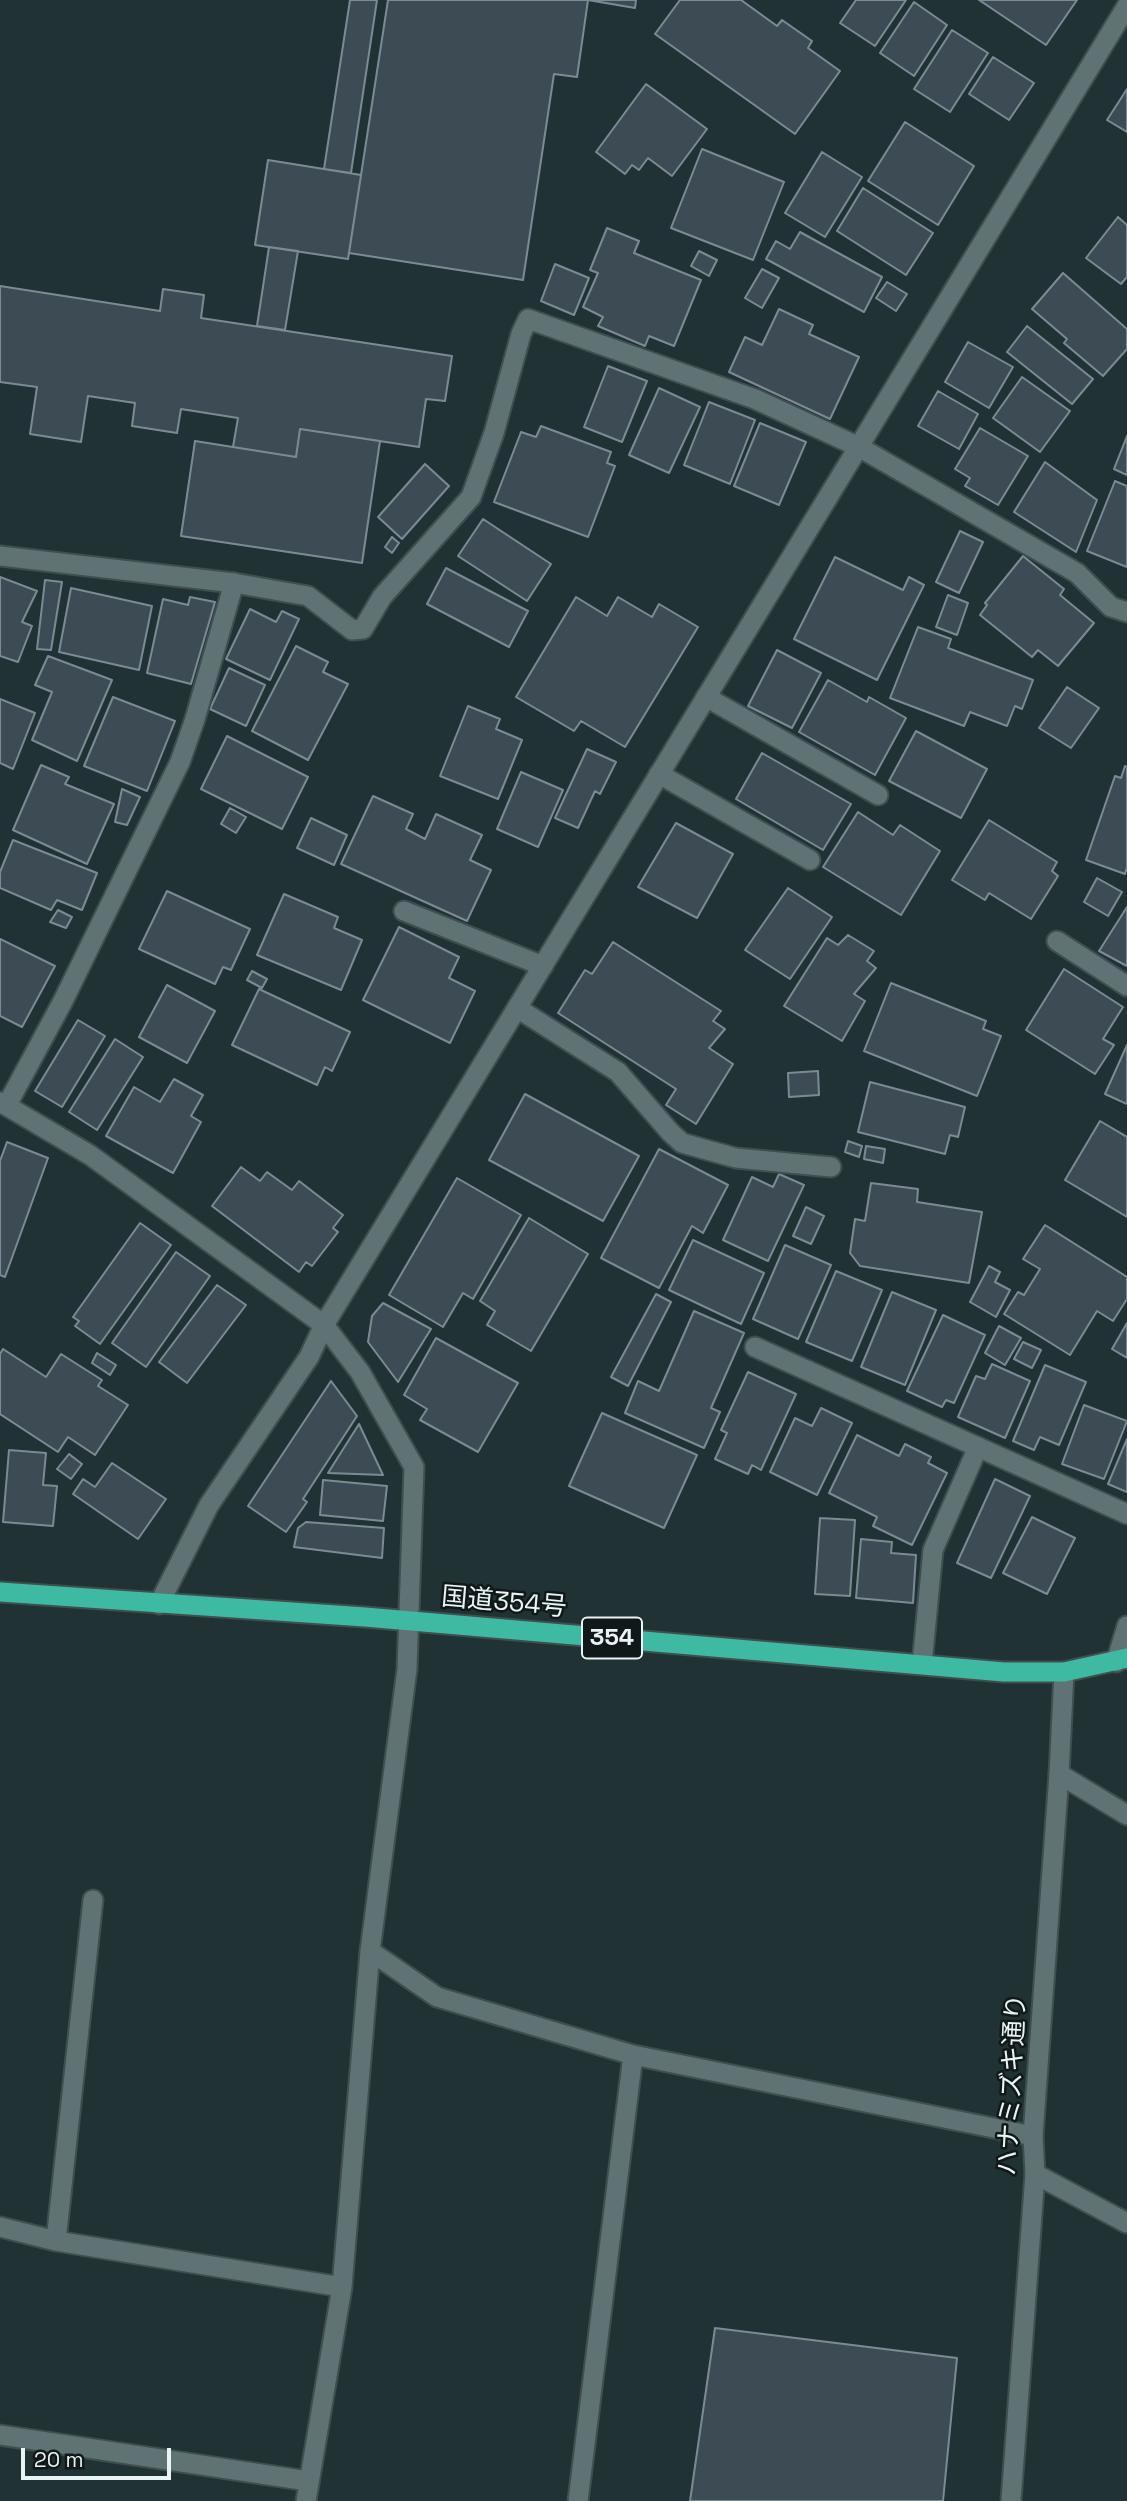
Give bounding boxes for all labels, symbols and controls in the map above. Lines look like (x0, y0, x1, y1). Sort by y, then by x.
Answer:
street label: 国道354号 (440, 1582, 568, 1624)
road number: 354 (582, 1618, 642, 1658)
street label: ハナミズキ通り (993, 1993, 1033, 2177)
scale bar (24, 2434, 175, 2478)
text: 20 m (34, 2446, 84, 2473)

